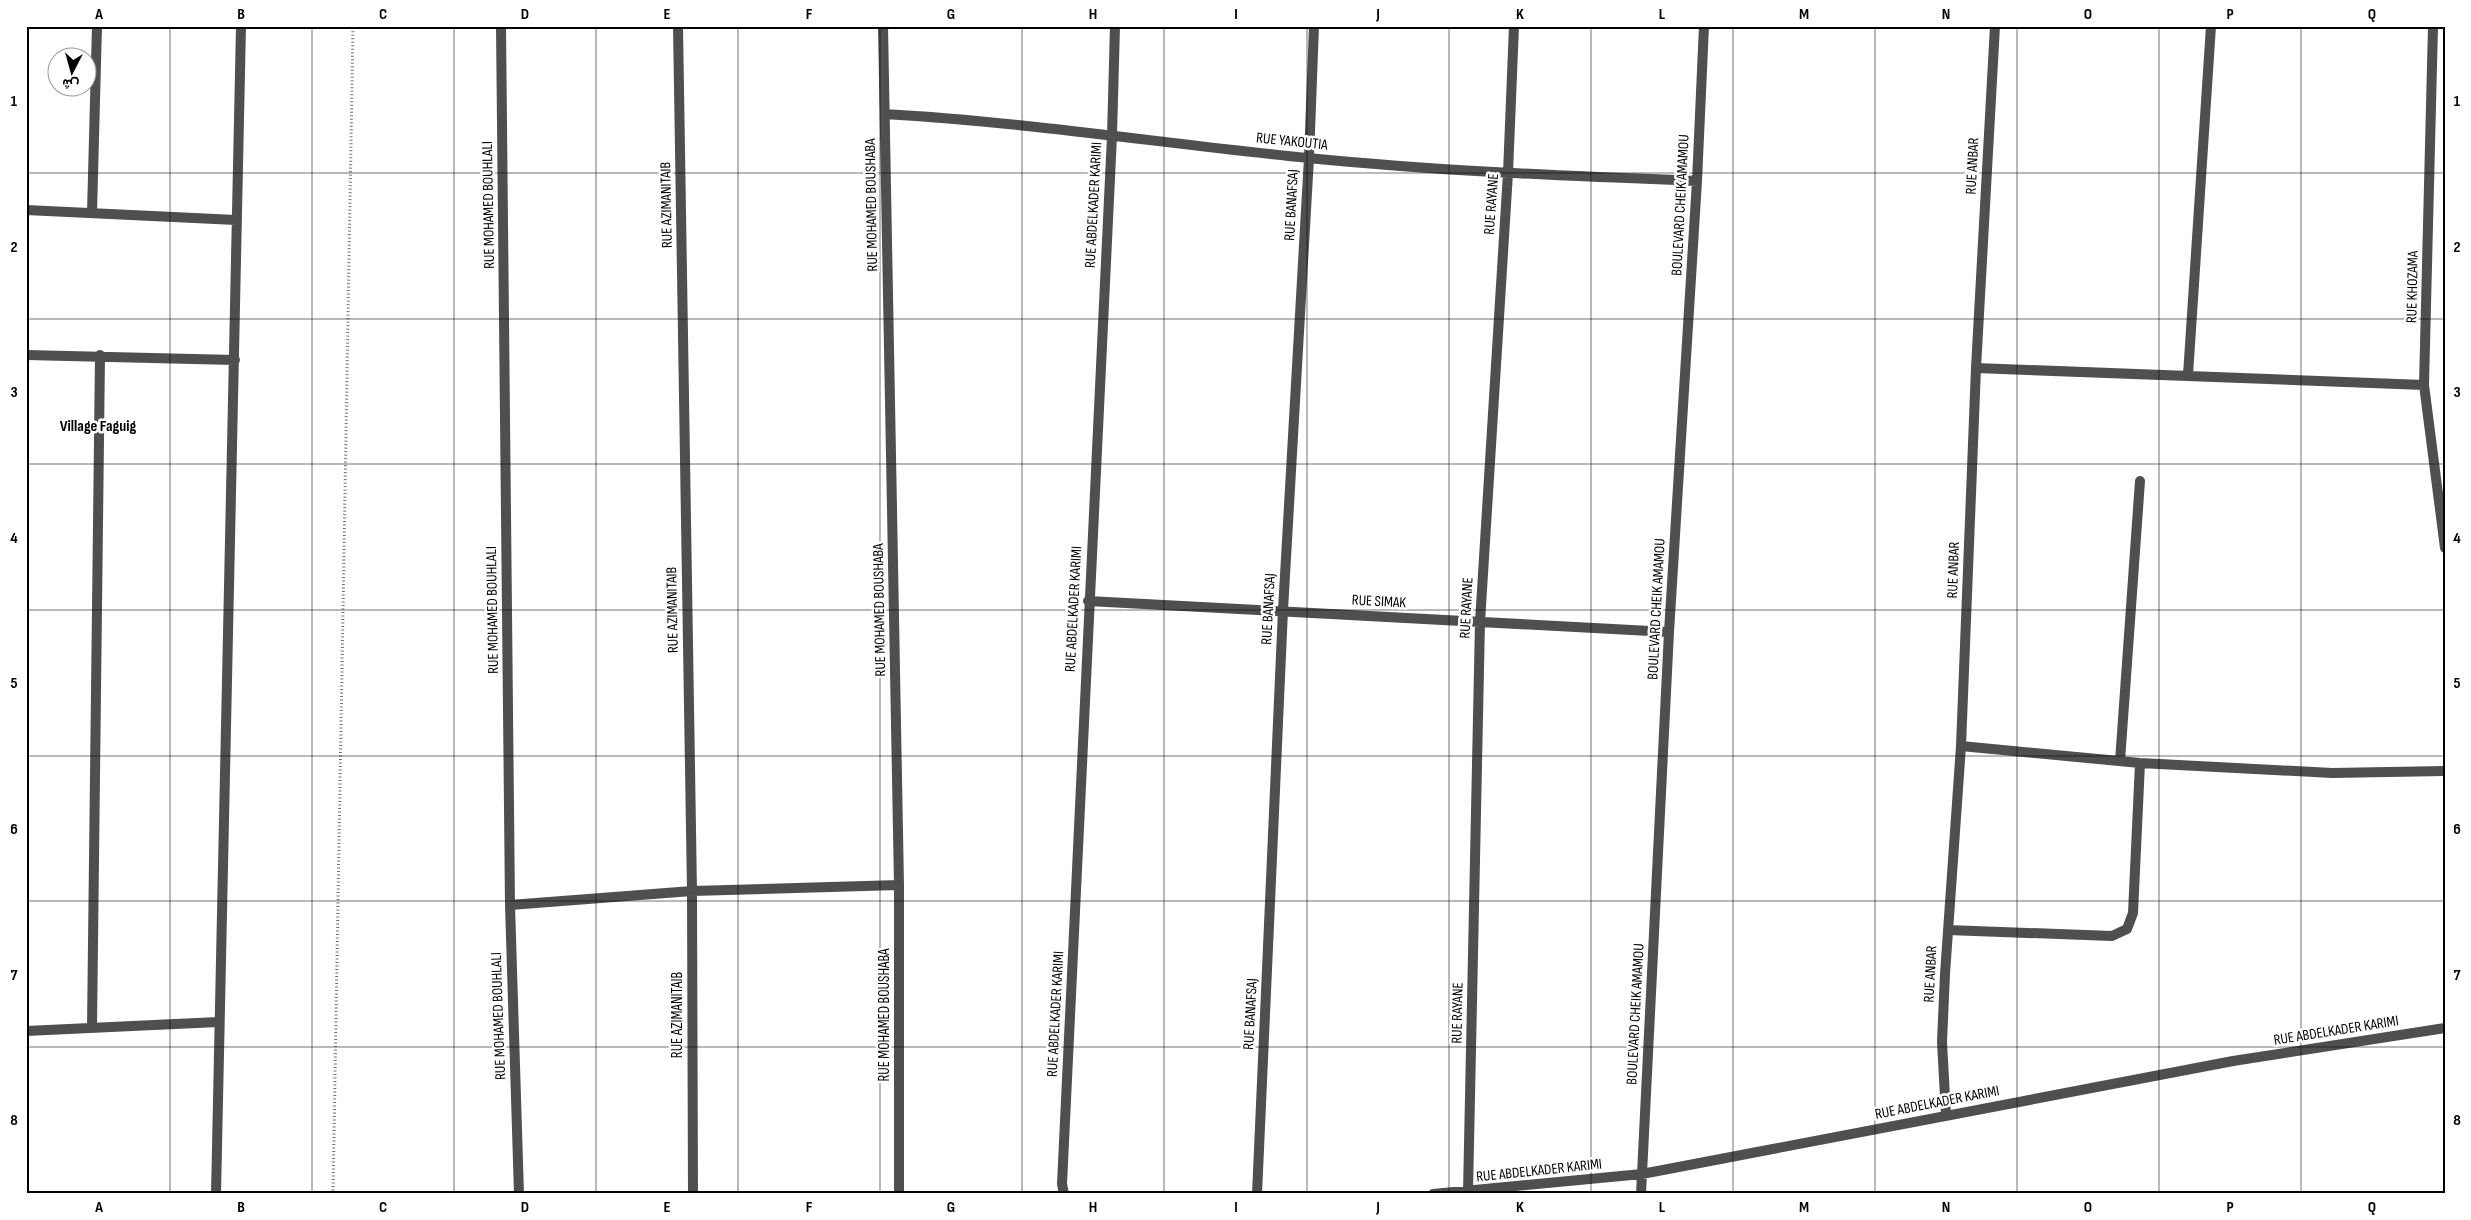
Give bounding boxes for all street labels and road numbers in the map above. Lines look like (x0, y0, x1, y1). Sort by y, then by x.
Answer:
street label: RUE YAKOUTIA (1255, 128, 1329, 155)
street label: BOULEVARD CHEIK AMAMOU (1667, 134, 1694, 276)
street label: RUE ANBAR (1962, 137, 1983, 195)
street label: RUE MOHAMED BOUSHABA (861, 138, 882, 272)
street label: RUE MOHAMED BOUHLALI (478, 141, 499, 269)
street label: RUE ABDELKADER KARIMI (1081, 141, 1106, 269)
street label: RUE AZIMANITAIB (656, 161, 677, 248)
street label: RUE BANAFSAJ (1280, 169, 1303, 241)
street label: RUE RAYANE (1480, 173, 1503, 235)
street label: RUE KHOZAMA (2402, 250, 2423, 323)
street label: BOULEVARD CHEIK AMAMOU (1643, 538, 1670, 680)
street label: RUE ANBAR (1943, 541, 1964, 599)
street label: RUE MOHAMED BOUSHABA (869, 543, 890, 677)
street label: RUE ABDELKADER KARIMI (1061, 545, 1086, 673)
street label: RUE MOHAMED BOUHLALI (482, 546, 503, 674)
street label: RUE AZIMANITAIB (662, 566, 683, 653)
street label: RUE BANAFSAJ (1257, 573, 1280, 645)
street label: RUE RAYANE (1455, 577, 1478, 639)
street label: RUE SIMAK (1351, 591, 1407, 612)
street label: BOULEVARD CHEIK AMAMOU (1622, 943, 1649, 1085)
street label: RUE ANBAR (1920, 945, 1941, 1003)
street label: RUE MOHAMED BOUSHABA (875, 948, 894, 1082)
street label: RUE ABDELKADER KARIMI (1043, 950, 1068, 1078)
street label: RUE MOHAMED BOUHLALI (487, 952, 510, 1080)
street label: RUE AZIMANITAIB (668, 972, 687, 1058)
street label: RUE BANAFSAJ (1239, 978, 1262, 1050)
street label: RUE RAYANE (1447, 982, 1468, 1044)
street label: RUE ABDELKADER KARIMI (2272, 1011, 2400, 1050)
street label: RUE ABDELKADER KARIMI (1873, 1081, 2001, 1124)
street label: RUE ABDELKADER KARIMI (1475, 1154, 1603, 1187)

